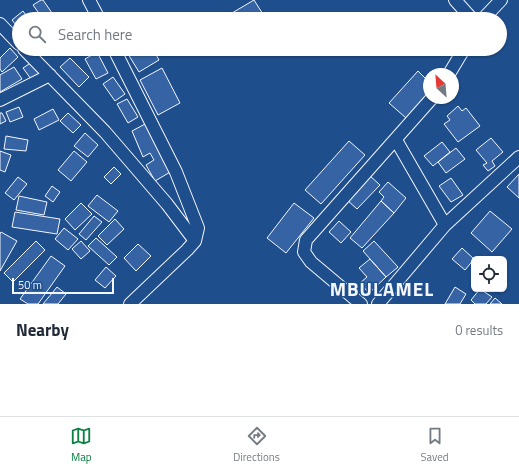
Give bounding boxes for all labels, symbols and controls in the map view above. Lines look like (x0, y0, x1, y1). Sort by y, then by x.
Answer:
search box (12, 12, 507, 56)
icon: search (26, 23, 48, 45)
text: Search here (58, 23, 132, 46)
north arrow (423, 68, 459, 104)
map controls (471, 256, 507, 292)
button: locate (471, 256, 507, 292)
district label: MBULAMEL (330, 274, 434, 303)
scale bar (12, 276, 114, 295)
text: 50 m (18, 277, 42, 293)
text: Nearby (16, 317, 69, 343)
text: 0 results (455, 320, 503, 340)
tab: Map (70, 425, 92, 465)
tab: Directions (233, 425, 280, 465)
tab: Saved (421, 425, 449, 465)

